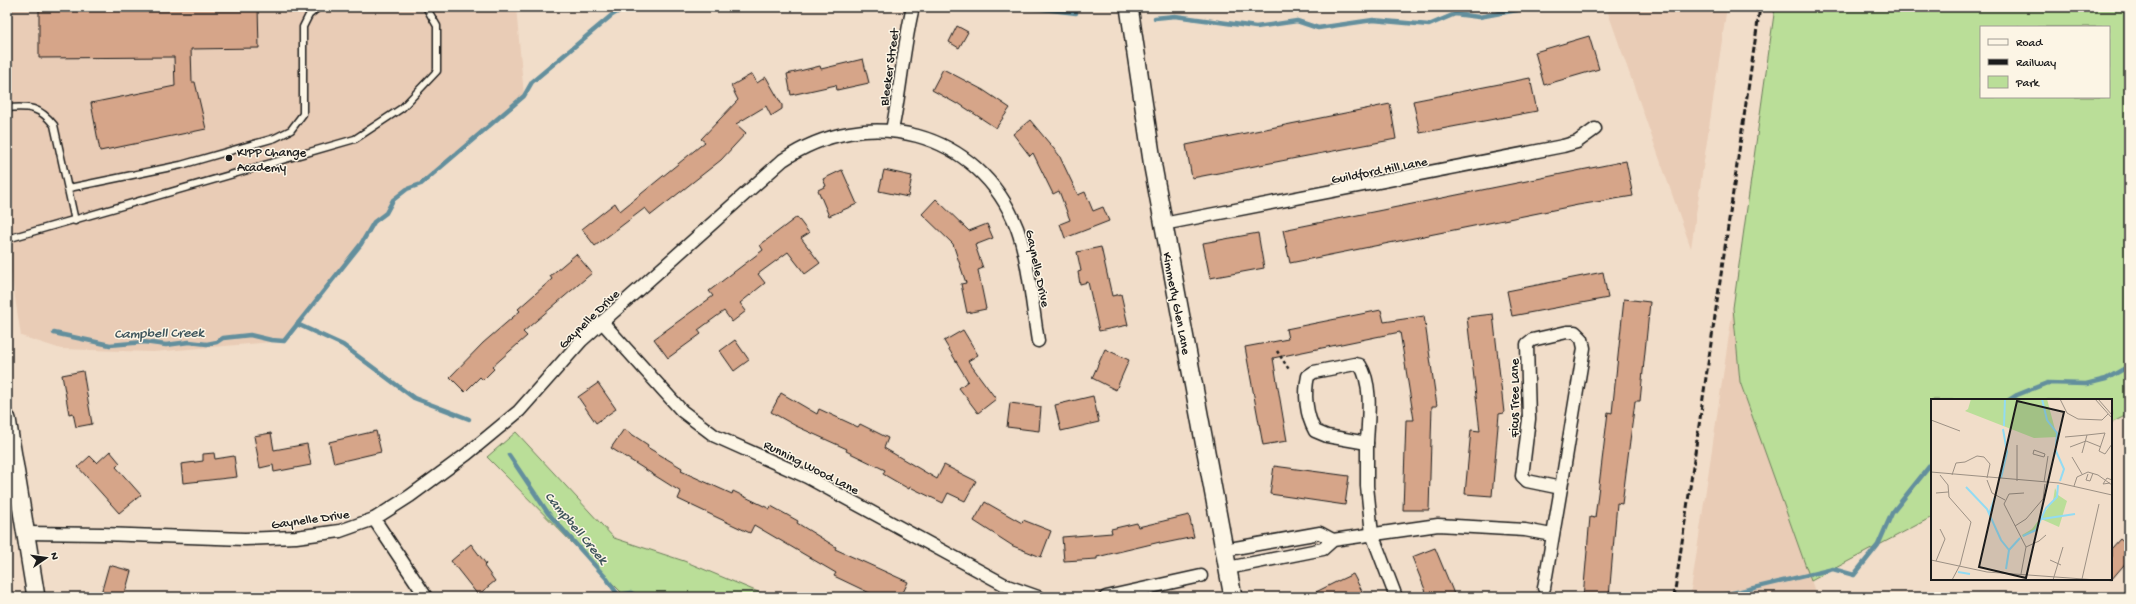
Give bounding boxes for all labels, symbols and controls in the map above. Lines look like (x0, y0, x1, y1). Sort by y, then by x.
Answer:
street label: Bleeker Street (877, 26, 904, 108)
legend (1980, 26, 2110, 98)
text: Road (2016, 37, 2043, 51)
text: Railway (2016, 57, 2056, 71)
text: Park (2015, 77, 2041, 91)
place label: KIPP Change Academy (237, 146, 307, 176)
marker: KIPP Change Academy (224, 153, 234, 163)
street label: Guildford Hill Lane (1330, 155, 1429, 188)
street label: Gaynelle Drive (1021, 229, 1052, 309)
street label: Kimmerly Glen Lane (1158, 251, 1193, 356)
street label: Gaynelle Drive (556, 287, 623, 352)
water label: Campbell Creek (114, 325, 206, 344)
street label: Ficus Tree Lane (1508, 358, 1523, 438)
inset map (1931, 399, 2112, 580)
street label: Running Wood Lane (761, 438, 861, 499)
water label: Campbell Creek (540, 489, 611, 570)
street label: Gaynelle Drive (270, 508, 351, 533)
north arrow (26, 538, 66, 578)
text: N (47, 551, 60, 561)

